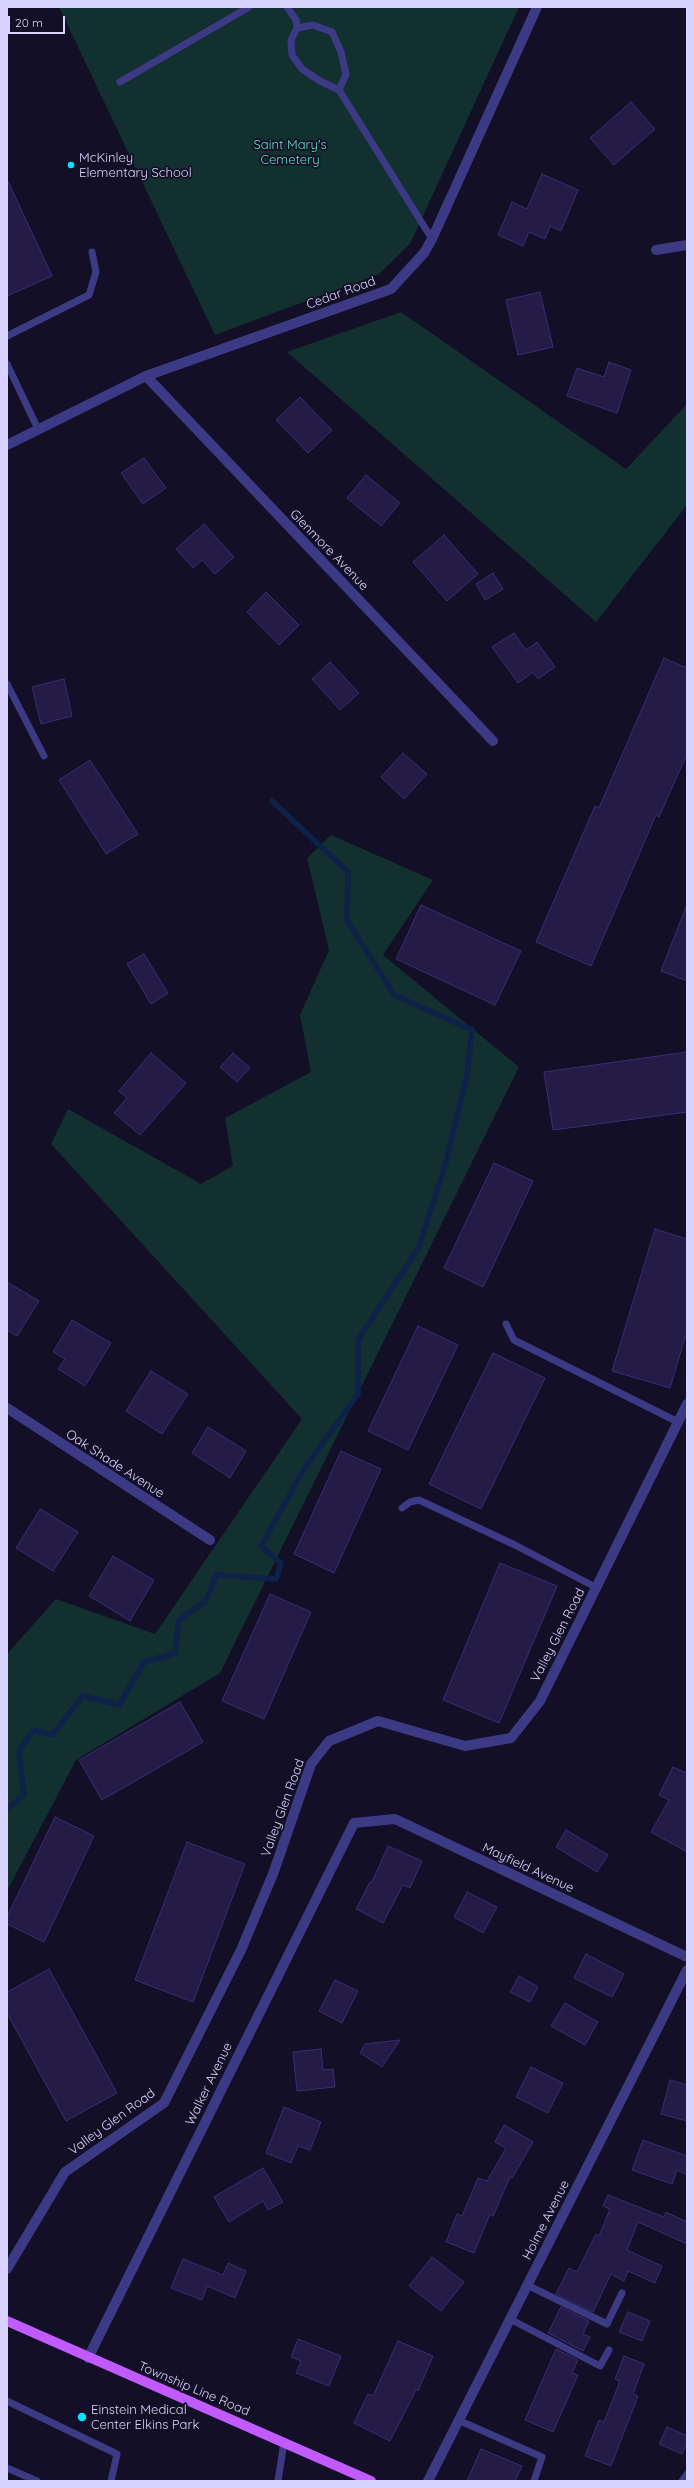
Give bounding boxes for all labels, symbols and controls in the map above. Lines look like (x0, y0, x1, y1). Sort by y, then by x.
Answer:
scale bar (10, 8, 67, 34)
text: 20 m (15, 15, 43, 30)
park label: Saint Mary's Cemetery (253, 137, 327, 168)
place label: McKinley Elementary School (79, 150, 192, 181)
marker: McKinley Elementary School (66, 160, 76, 170)
street label: Cedar Road (304, 273, 378, 313)
street label: Glenmore Avenue (286, 506, 372, 594)
street label: Oak Shade Avenue (63, 1426, 167, 1502)
street label: Valley Glen Road (528, 1586, 588, 1684)
street label: Valley Glen Road (258, 1757, 308, 1859)
street label: Mayfield Avenue (480, 1840, 576, 1896)
street label: Walker Avenue (182, 2040, 236, 2128)
street label: Valley Glen Road (66, 2085, 158, 2159)
street label: Holme Avenue (519, 2178, 573, 2262)
street label: Township Line Road (136, 2358, 252, 2420)
place label: Einstein Medical Center Elkins Park (91, 2402, 199, 2433)
marker: Einstein Medical Center Elkins Park (76, 2411, 88, 2423)

